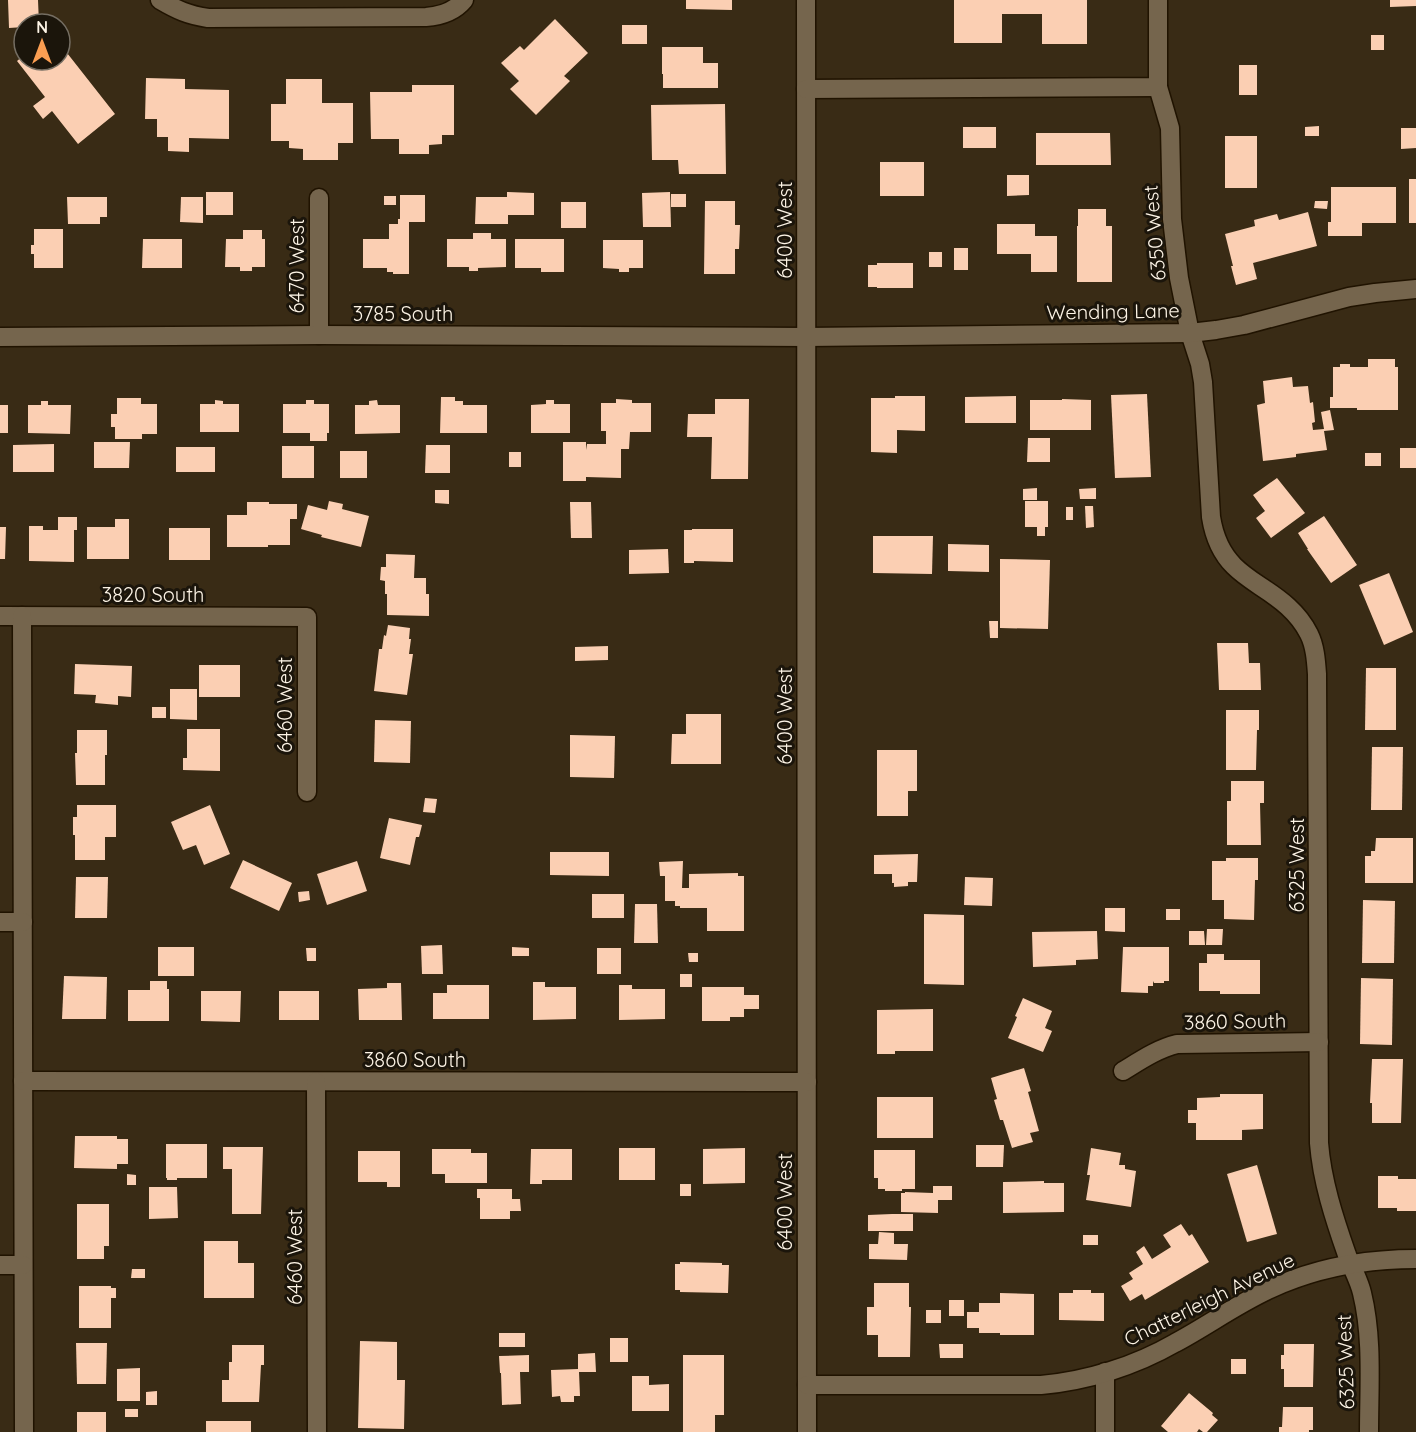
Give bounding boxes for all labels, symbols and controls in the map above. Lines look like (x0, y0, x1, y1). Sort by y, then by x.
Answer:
north arrow (12, 12, 72, 72)
text: N (36, 17, 48, 37)
street label: 6400 West (772, 181, 797, 279)
street label: 6350 West (1137, 184, 1171, 282)
street label: 6470 West (284, 218, 309, 314)
street label: Wending Lane (1046, 297, 1180, 325)
street label: 3785 South (353, 301, 453, 326)
street label: 3820 South (102, 582, 204, 607)
street label: 6460 West (272, 657, 297, 753)
street label: 6400 West (772, 667, 797, 765)
street label: 6325 West (1284, 817, 1309, 913)
street label: 3860 South (1184, 1008, 1286, 1034)
street label: 3860 South (364, 1047, 466, 1072)
street label: 6400 West (772, 1153, 797, 1251)
street label: 6460 West (282, 1209, 307, 1305)
street label: Chatterleigh Avenue (1120, 1247, 1298, 1351)
street label: 6325 West (1331, 1314, 1359, 1410)

